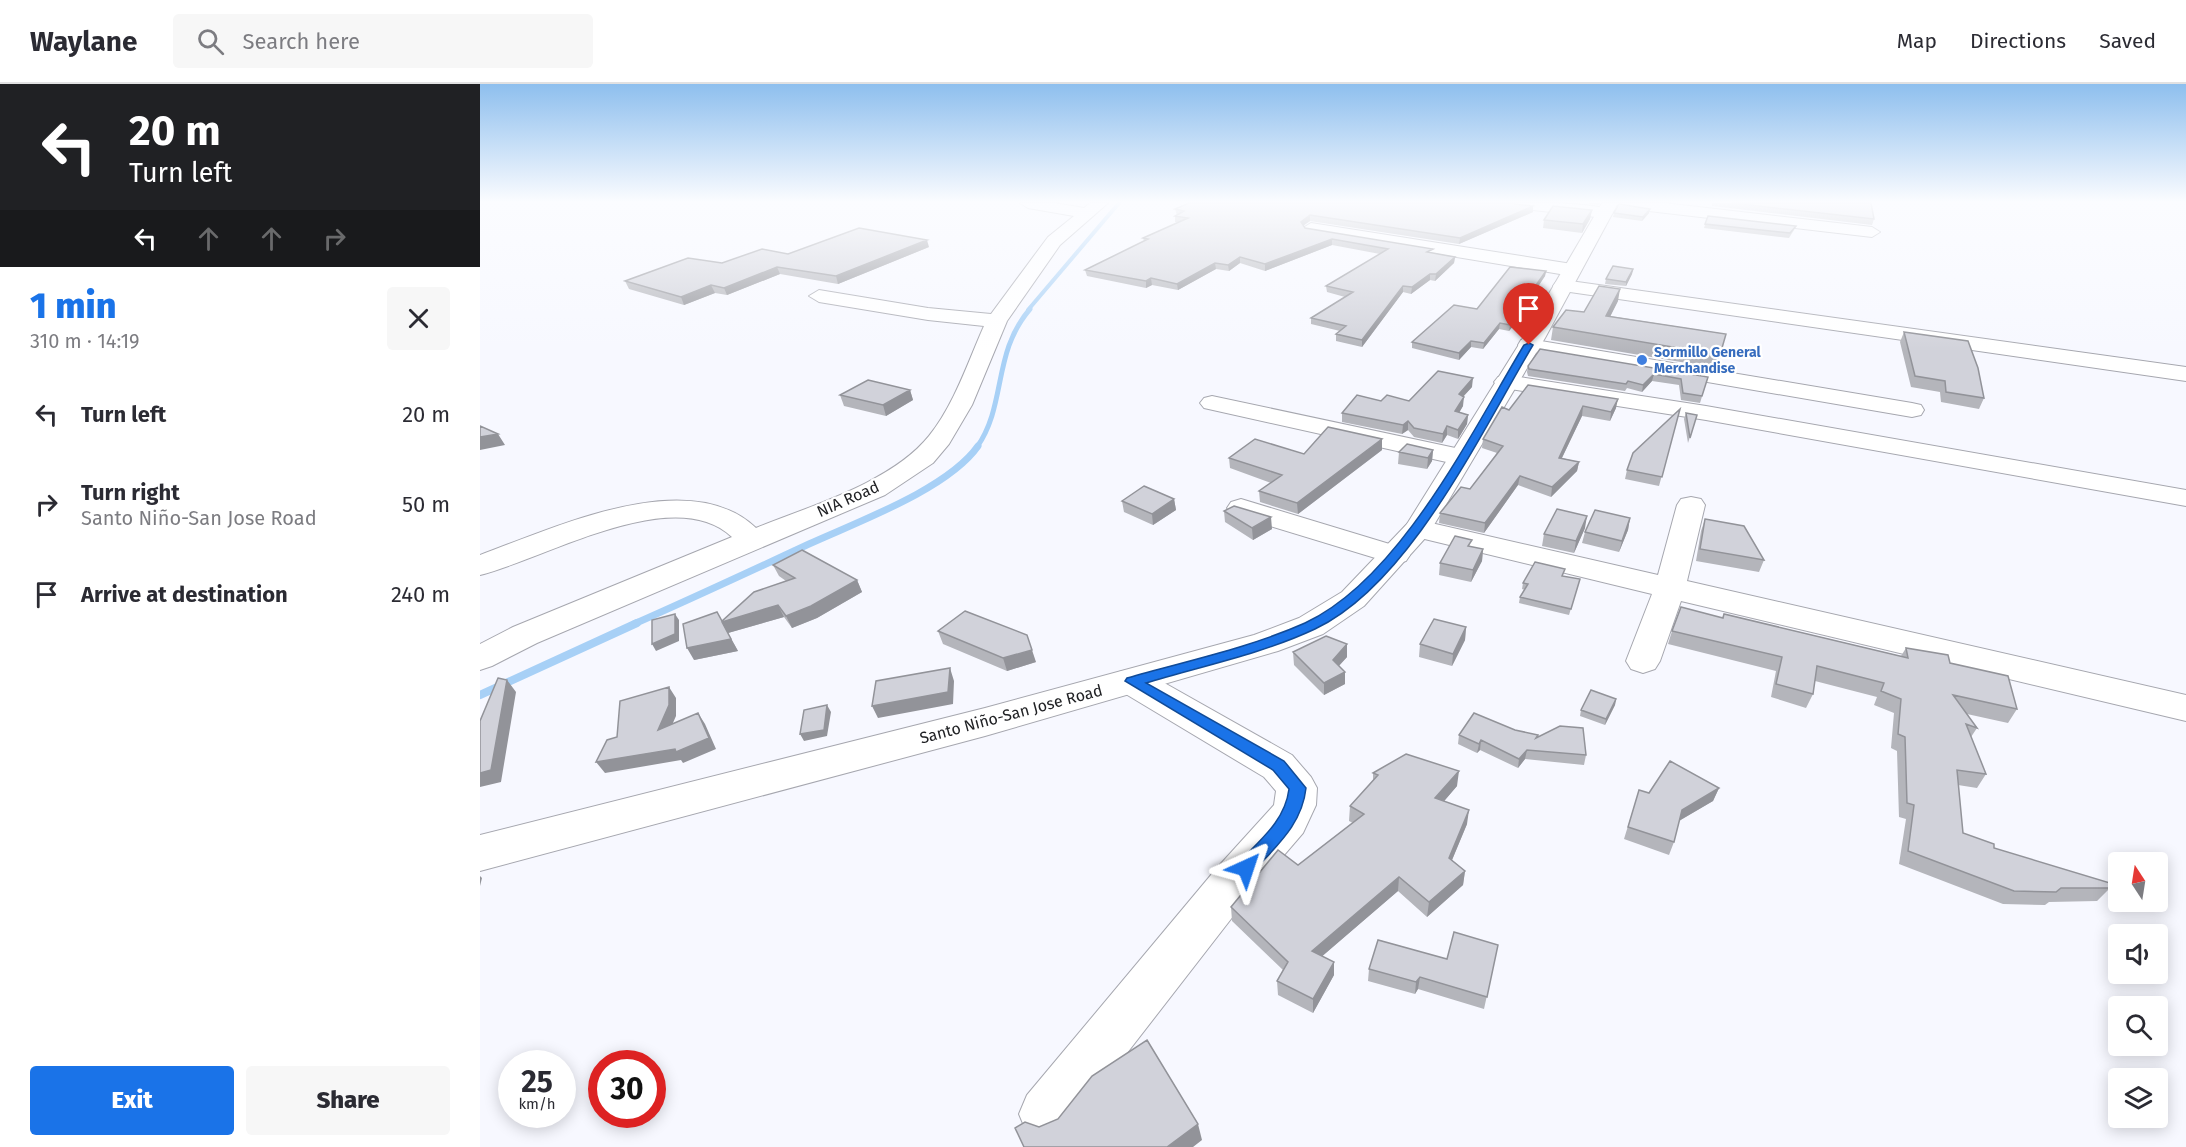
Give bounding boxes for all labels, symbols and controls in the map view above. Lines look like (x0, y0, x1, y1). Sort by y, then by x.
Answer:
search box (173, 14, 593, 68)
text: Waylane (30, 25, 137, 58)
icon: search (194, 25, 227, 58)
text: Search here (242, 28, 360, 55)
text: Map (1897, 28, 1937, 54)
text: Directions (1970, 28, 2066, 54)
text: Saved (2099, 28, 2156, 54)
text: 20 m (129, 106, 221, 156)
icon: left (30, 108, 108, 186)
text: Turn left (129, 157, 232, 189)
icon: left (129, 222, 162, 255)
icon: ahead (192, 222, 225, 255)
icon: ahead (255, 222, 288, 255)
icon: right (318, 222, 351, 255)
pin (1503, 283, 1554, 345)
text: 1 min (30, 284, 116, 328)
button: close (387, 287, 450, 350)
icon: arrive (1512, 292, 1545, 325)
text: 310 m · 14:19 (30, 329, 140, 353)
place label: Sormillo General Merchandise (1654, 344, 1762, 377)
marker: Sormillo General Merchandise (1635, 353, 1649, 367)
icon: left (30, 398, 63, 431)
text: Turn left (81, 401, 166, 428)
text: 20 m (402, 401, 450, 428)
street label: NIA Road (814, 477, 882, 521)
text: Turn right (81, 479, 180, 506)
icon: right (30, 488, 63, 521)
text: 50 m (402, 491, 450, 518)
text: Santo Niño-San Jose Road (81, 506, 317, 530)
icon: arrive (30, 578, 63, 611)
text: Arrive at destination (81, 581, 288, 608)
text: 240 m (391, 581, 450, 608)
street label: Santo Niño-San Jose Road (918, 680, 1104, 748)
position arrow (1214, 836, 1278, 900)
north arrow (2108, 852, 2168, 912)
map controls (2108, 852, 2168, 1128)
button: sound (2108, 924, 2168, 984)
button: search (2108, 996, 2168, 1056)
speed limit sign: 30 (588, 1050, 666, 1128)
text: 25 (521, 1064, 553, 1100)
button: Exit (30, 1066, 234, 1135)
button: Share (246, 1066, 450, 1135)
button: layers (2108, 1068, 2168, 1128)
text: km/h (518, 1095, 556, 1113)

